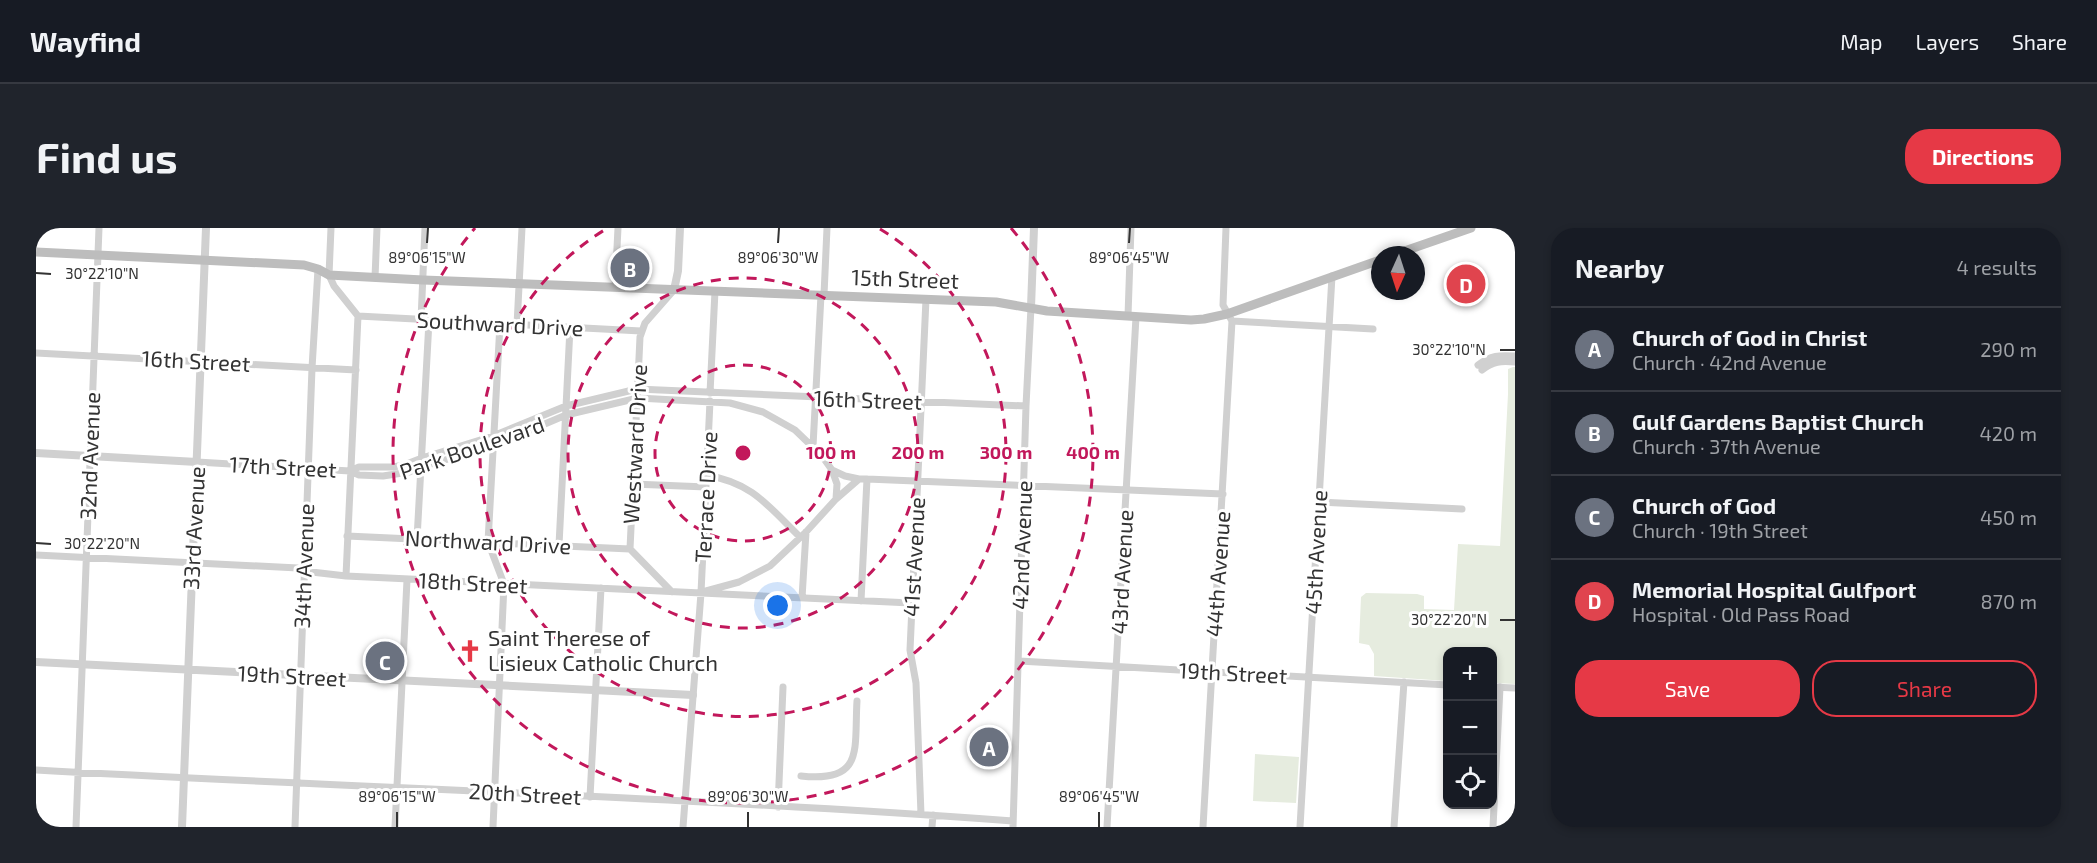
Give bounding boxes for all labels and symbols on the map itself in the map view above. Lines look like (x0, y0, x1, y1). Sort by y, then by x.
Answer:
pin: B (610, 246, 650, 291)
north arrow (1371, 246, 1425, 300)
text: 89°06'15"W (388, 248, 466, 266)
text: 89°06'30"W (738, 248, 818, 266)
text: 89°06'45"W (1089, 248, 1169, 266)
pin: D (1446, 262, 1486, 306)
street label: 15th Street (851, 263, 959, 293)
text: 30°22'10"N (65, 264, 139, 282)
street label: Southward Drive (416, 306, 584, 340)
text: 30°22'10"N (1412, 340, 1486, 358)
street label: 16th Street (141, 344, 251, 376)
street label: Westward Drive (617, 363, 651, 525)
street label: 16th Street (813, 384, 923, 414)
street label: 32nd Avenue (74, 392, 104, 520)
street label: Park Boulevard (396, 410, 548, 484)
street label: Terrace Drive (689, 431, 721, 563)
text: 100 m (806, 441, 856, 463)
text: 200 m (892, 441, 944, 463)
text: 300 m (980, 441, 1032, 463)
text: 400 m (1066, 441, 1120, 463)
centre of rings (733, 443, 753, 463)
street label: 17th Street (229, 450, 337, 482)
street label: 33rd Avenue (177, 465, 209, 590)
street label: 42nd Avenue (1006, 480, 1036, 610)
street label: 45th Avenue (1299, 489, 1331, 615)
street label: 41st Avenue (897, 496, 929, 618)
street label: 34th Avenue (288, 503, 318, 629)
street label: 43rd Avenue (1105, 509, 1137, 635)
street label: 44th Avenue (1200, 510, 1234, 638)
street label: Northward Drive (404, 524, 572, 558)
text: 30°22'20"N (64, 534, 140, 552)
street label: 18th Street (418, 566, 528, 598)
your location (763, 591, 792, 620)
text: 30°22'20"N (1411, 610, 1487, 628)
place label: Saint Therese of Lisieux Catholic Church (488, 624, 718, 675)
pin: C (366, 638, 404, 684)
church icon: Saint Therese of Lisieux Catholic Church (457, 638, 483, 664)
street label: 19th Street (1178, 656, 1288, 688)
street label: 19th Street (237, 659, 347, 691)
pin: A (970, 724, 1008, 770)
street label: 20th Street (468, 777, 582, 809)
text: 89°06'15"W (358, 787, 436, 805)
text: 89°06'30"W (708, 787, 788, 805)
text: 89°06'45"W (1059, 787, 1139, 805)

